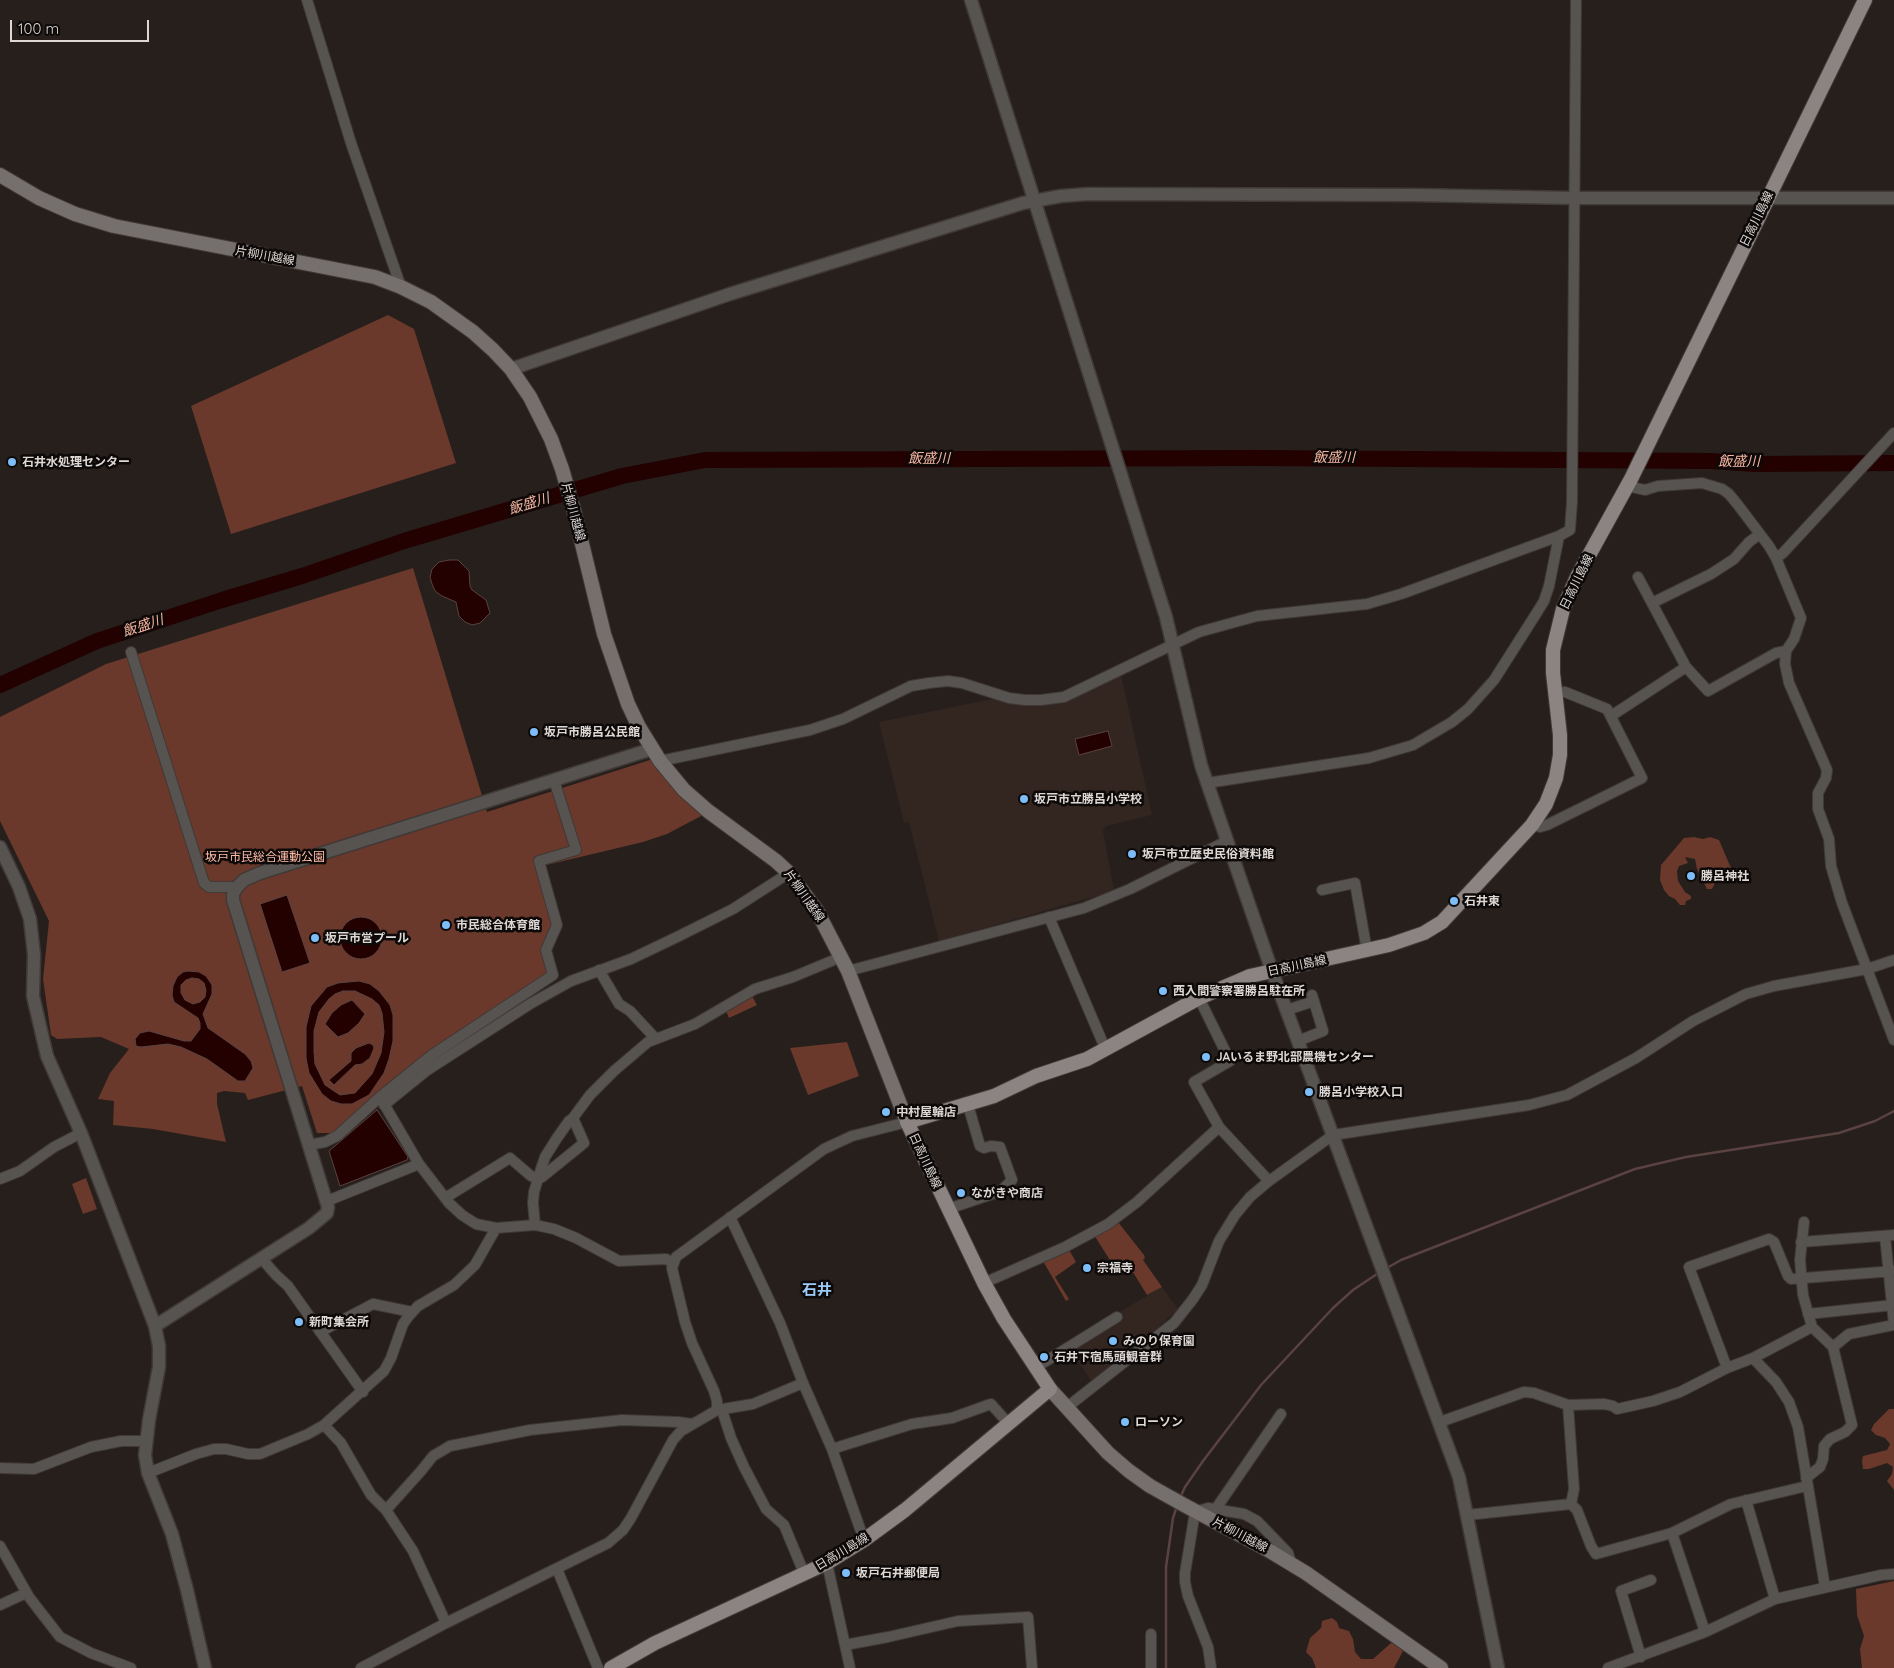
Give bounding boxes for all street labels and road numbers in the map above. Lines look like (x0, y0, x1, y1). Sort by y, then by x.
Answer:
street label: 日高川島線 (1737, 189, 1777, 249)
street label: 片柳川越線 (234, 244, 296, 268)
street label: 片柳川越線 (558, 481, 588, 543)
street label: 日高川島線 (1557, 552, 1597, 612)
street label: 片柳川越線 (781, 867, 827, 925)
street label: 日高川島線 (1266, 953, 1328, 979)
street label: 日高川島線 (906, 1131, 944, 1191)
street label: 片柳川越線 (1210, 1515, 1270, 1555)
street label: 日高川島線 (813, 1530, 871, 1574)

